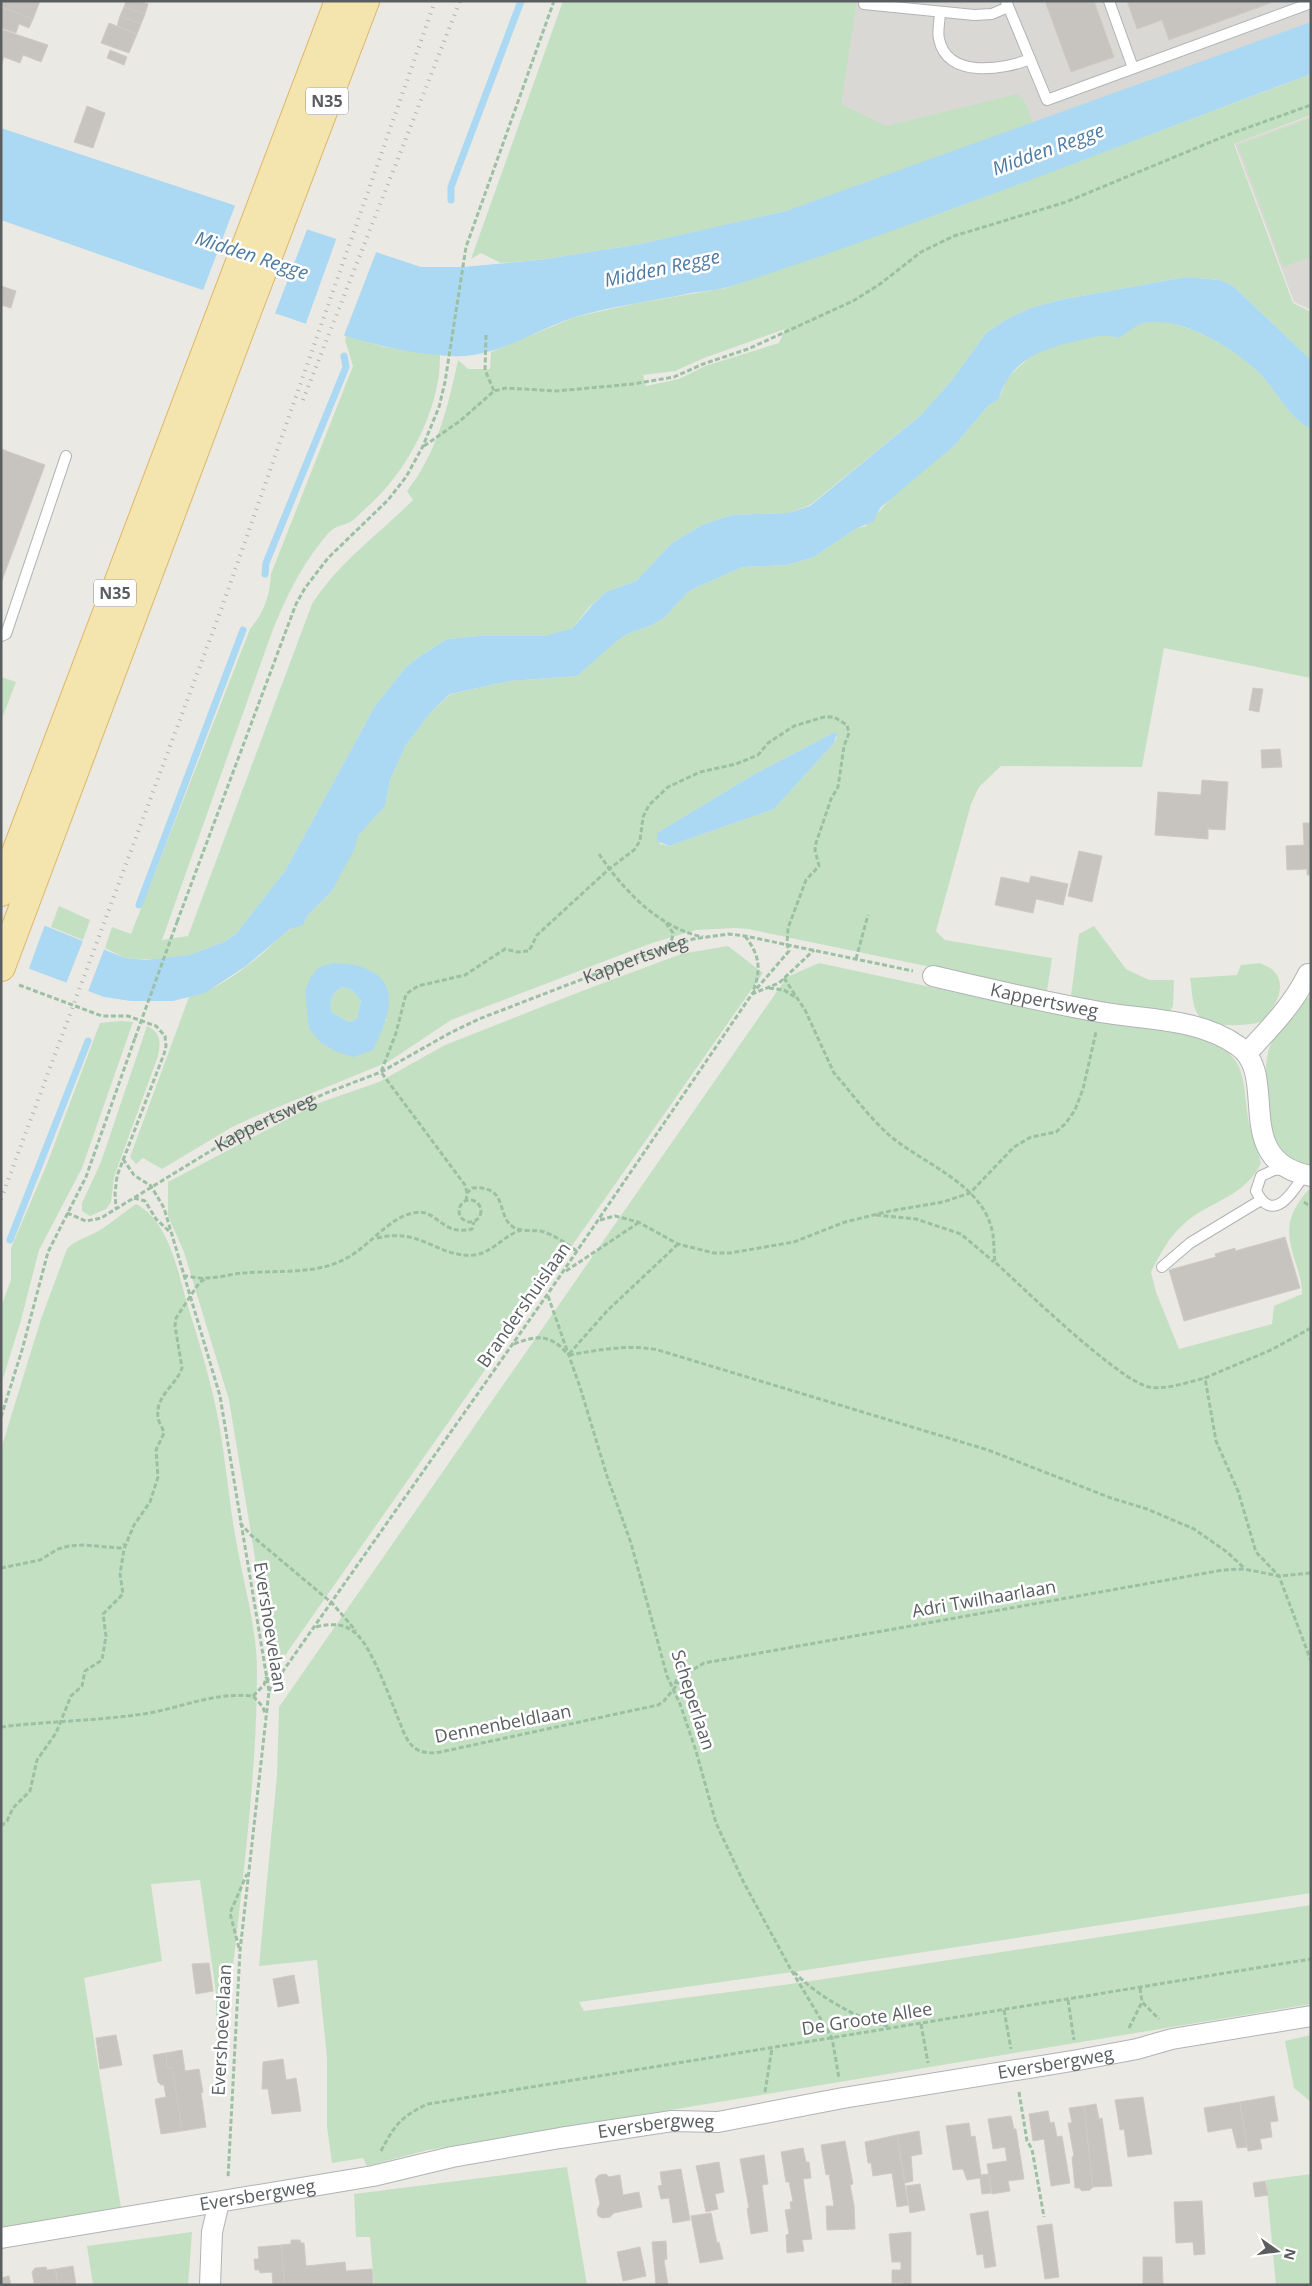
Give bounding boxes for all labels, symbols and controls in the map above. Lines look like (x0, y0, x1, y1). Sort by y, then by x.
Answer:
road number: N35 (306, 88, 348, 114)
water label: Midden Regge (988, 117, 1108, 181)
water label: Midden Regge (192, 224, 312, 286)
water label: Midden Regge (602, 243, 722, 293)
road number: N35 (94, 580, 136, 606)
street label: Kappertsweg (579, 929, 690, 989)
street label: Kappertsweg (988, 977, 1100, 1022)
street label: Kappertsweg (210, 1087, 319, 1157)
street label: Brandershuislaan (471, 1237, 575, 1372)
street label: Evershoevelaan (249, 1560, 293, 1694)
street label: Adri Twilhaarlaan (910, 1574, 1058, 1623)
street label: Scheperlaan (667, 1647, 721, 1753)
street label: Dennenbeldlaan (432, 1698, 573, 1748)
street label: Evershoevelaan (206, 1964, 236, 2096)
street label: De Groote Allee (800, 1996, 934, 2040)
street label: Eversbergweg (996, 2041, 1116, 2084)
street label: Eversbergweg (596, 2108, 715, 2143)
street label: Eversbergweg (198, 2173, 317, 2216)
north arrow (1252, 2226, 1302, 2276)
text: N (1280, 2246, 1301, 2262)

